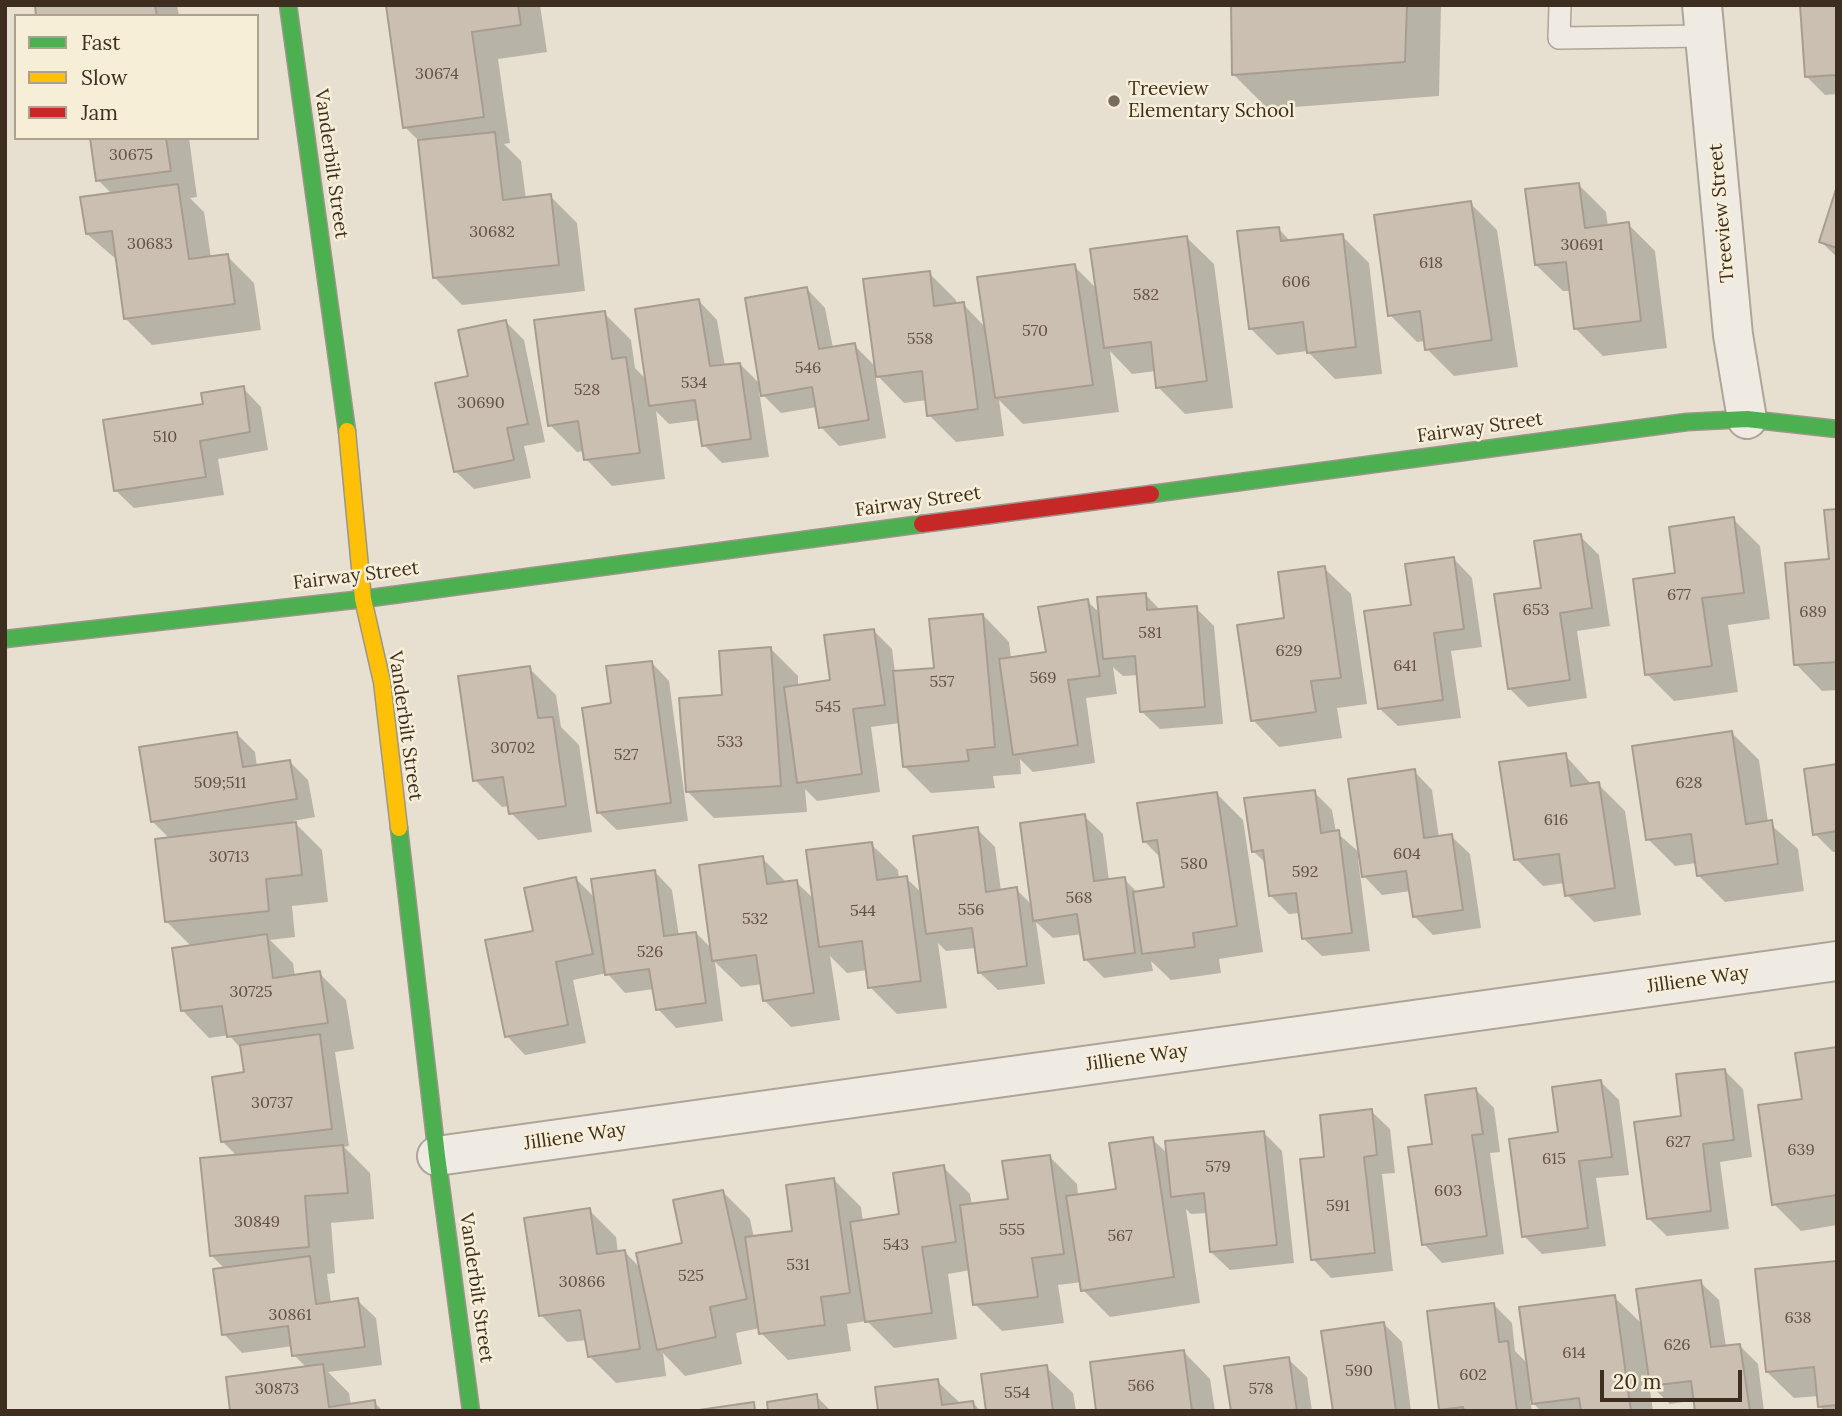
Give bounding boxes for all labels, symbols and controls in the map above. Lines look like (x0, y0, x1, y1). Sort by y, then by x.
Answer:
legend (14, 14, 259, 140)
text: Fast (81, 29, 120, 56)
text: Slow (81, 64, 128, 91)
house number: 30674 (415, 64, 459, 84)
place label: Treeview Elementary School (1128, 79, 1294, 123)
street label: Vanderbilt Street (309, 88, 353, 240)
marker: Treeview Elementary School (1106, 93, 1122, 109)
text: Jam (81, 99, 118, 126)
street label: Treeview Street (1705, 142, 1739, 284)
house number: 30675 (109, 145, 153, 165)
house number: 30682 (469, 222, 515, 242)
house number: 30683 (127, 234, 173, 254)
house number: 30691 (1560, 235, 1604, 255)
house number: 618 (1419, 253, 1443, 273)
house number: 606 (1282, 272, 1310, 292)
house number: 582 (1133, 285, 1159, 305)
house number: 570 (1022, 321, 1048, 341)
house number: 558 (907, 329, 933, 349)
house number: 546 (795, 358, 821, 378)
house number: 534 (681, 373, 707, 393)
house number: 528 (574, 380, 600, 400)
house number: 30690 (457, 393, 505, 413)
street label: Fairway Street (1416, 408, 1544, 448)
house number: 510 (153, 427, 177, 447)
street label: Fairway Street (854, 482, 982, 522)
street label: Fairway Street (292, 557, 420, 595)
house number: 677 (1667, 585, 1691, 605)
house number: 653 (1523, 600, 1549, 620)
house number: 689 (1799, 602, 1827, 622)
house number: 581 (1138, 623, 1162, 643)
house number: 629 (1275, 641, 1303, 661)
street label: Vanderbilt Street (383, 650, 427, 802)
house number: 641 (1393, 656, 1417, 676)
house number: 569 (1029, 668, 1057, 688)
house number: 557 (930, 672, 954, 692)
house number: 545 (815, 697, 841, 717)
house number: 533 (717, 732, 743, 752)
house number: 30702 (491, 738, 535, 758)
house number: 527 (614, 745, 638, 765)
house number: 509;511 (194, 773, 246, 793)
house number: 628 (1676, 773, 1702, 793)
house number: 616 (1544, 810, 1568, 830)
house number: 604 (1393, 844, 1421, 864)
house number: 30713 (209, 847, 249, 867)
house number: 580 (1180, 854, 1208, 874)
house number: 592 (1292, 862, 1318, 882)
house number: 568 (1066, 888, 1092, 908)
house number: 556 (958, 900, 984, 920)
house number: 544 (850, 901, 876, 921)
house number: 532 (742, 909, 768, 929)
house number: 526 (637, 942, 663, 962)
street label: Jilliene Way (1645, 962, 1751, 998)
house number: 30725 (229, 982, 273, 1002)
street label: Jilliene Way (1084, 1040, 1190, 1076)
house number: 30737 (251, 1093, 293, 1113)
street label: Jilliene Way (522, 1119, 628, 1155)
house number: 627 (1665, 1132, 1691, 1152)
house number: 639 (1787, 1140, 1815, 1160)
house number: 615 (1542, 1149, 1566, 1169)
house number: 579 (1205, 1157, 1231, 1177)
house number: 603 (1434, 1181, 1462, 1201)
house number: 591 (1326, 1196, 1350, 1216)
house number: 30849 (234, 1212, 280, 1232)
street label: Vanderbilt Street (454, 1212, 498, 1364)
house number: 555 (999, 1220, 1025, 1240)
house number: 567 (1107, 1226, 1133, 1246)
house number: 543 (883, 1235, 909, 1255)
house number: 531 (786, 1255, 810, 1275)
house number: 525 (678, 1266, 704, 1286)
house number: 30866 (559, 1272, 605, 1292)
house number: 30861 (269, 1305, 311, 1325)
house number: 638 (1784, 1308, 1812, 1328)
house number: 626 (1663, 1335, 1691, 1355)
house number: 614 (1562, 1343, 1586, 1363)
scale bar (1604, 1356, 1746, 1400)
house number: 590 (1345, 1361, 1373, 1381)
house number: 602 (1459, 1365, 1487, 1385)
text: 20 m (1613, 1368, 1662, 1395)
house number: 566 (1127, 1376, 1155, 1396)
house number: 30873 (255, 1379, 299, 1399)
house number: 578 (1248, 1379, 1274, 1399)
house number: 554 (1004, 1383, 1030, 1403)

